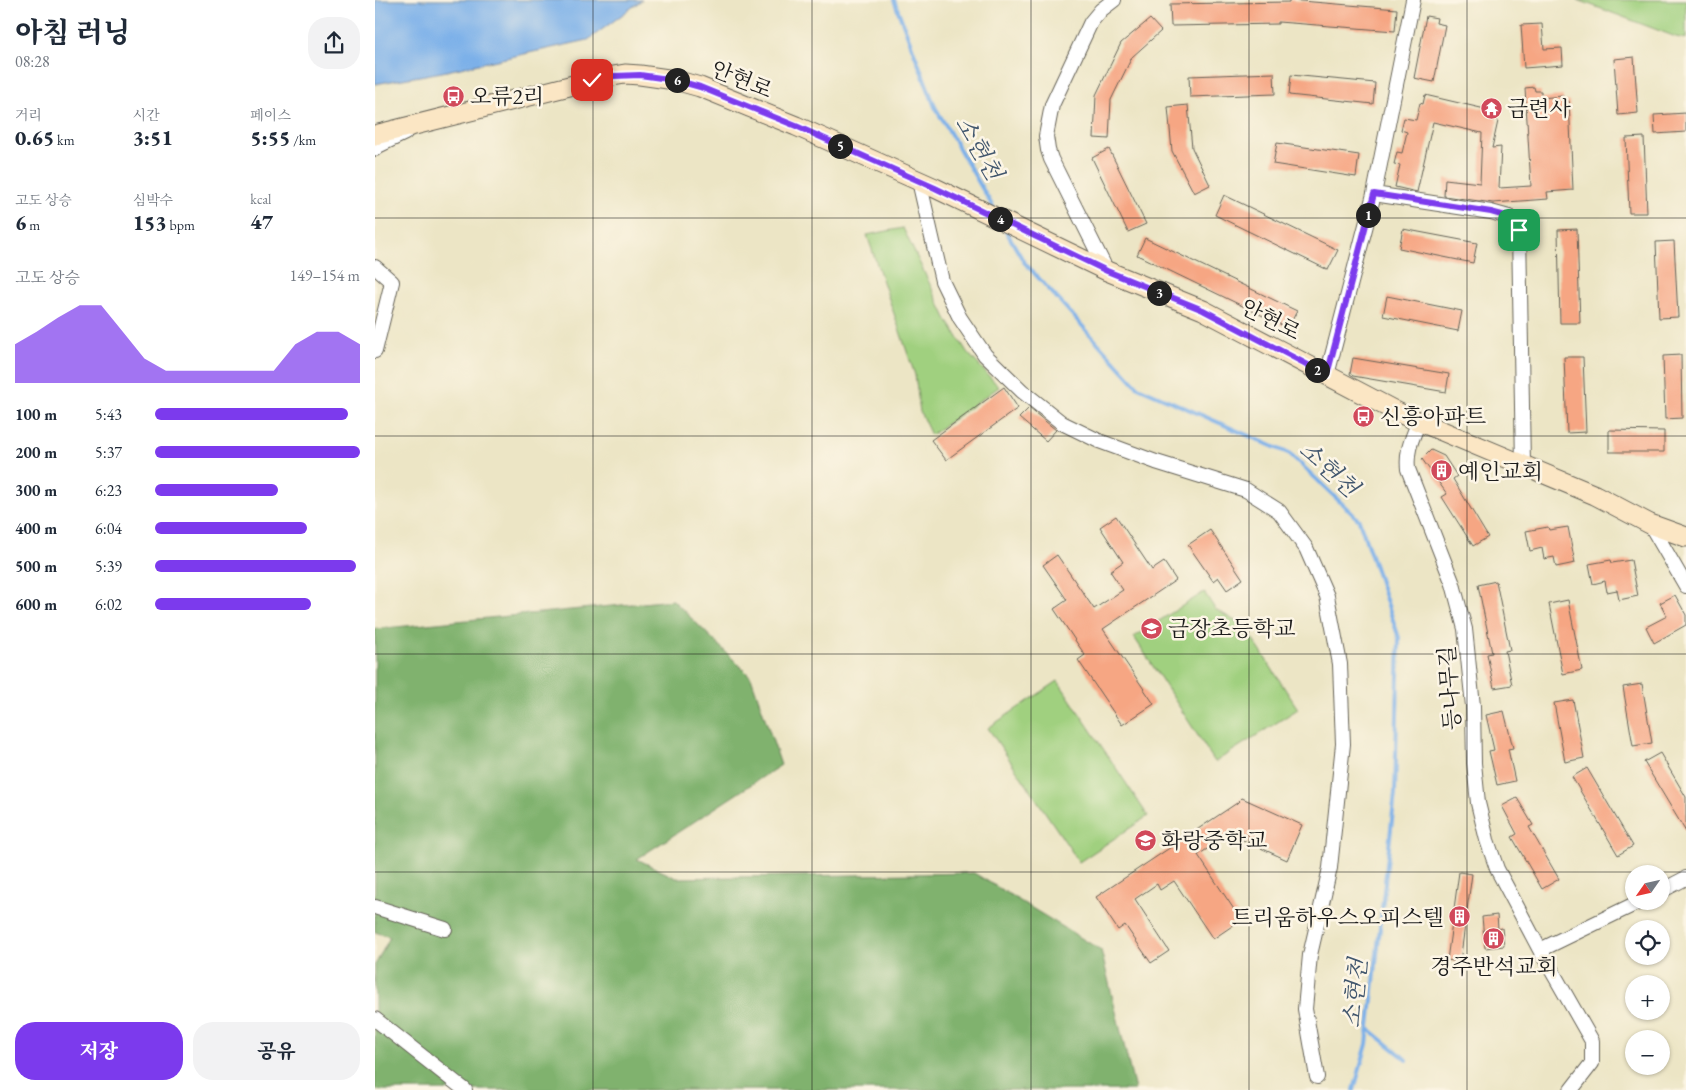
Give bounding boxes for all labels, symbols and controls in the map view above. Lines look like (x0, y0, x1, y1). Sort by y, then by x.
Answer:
text: 아침 러닝 (15, 14, 130, 50)
button: share (308, 17, 360, 69)
text: 08:28 (15, 51, 50, 72)
street label: 안현로 (707, 54, 777, 105)
pin (571, 59, 613, 101)
icon: check (578, 66, 606, 94)
pin: 6 (665, 68, 689, 92)
text: 6 (674, 71, 681, 89)
place label: 오류2리 (470, 82, 544, 111)
bus stop icon: 오류2리 (442, 84, 466, 108)
place label: 금련사 (1507, 94, 1572, 123)
temple icon: 금련사 (1479, 96, 1503, 120)
text: 거리 (15, 106, 42, 124)
text: 시간 (133, 106, 160, 124)
text: 페이스 (250, 106, 291, 124)
water label: 소현천 (949, 110, 1011, 187)
text: 0.65 (15, 124, 54, 151)
text: 3:51 (133, 124, 173, 151)
text: 5:55 (250, 124, 290, 151)
text: km (54, 131, 75, 149)
text: /km (290, 131, 316, 149)
pin: 5 (827, 134, 853, 158)
text: 5 (837, 137, 844, 155)
text: kcal (250, 190, 271, 208)
text: 고도 상승 (15, 191, 72, 209)
text: 심박수 (133, 191, 173, 209)
pin: 1 (1355, 202, 1381, 228)
pin: 4 (987, 206, 1013, 232)
text: 1 (1365, 206, 1372, 224)
text: 47 (250, 208, 273, 235)
text: 6 (15, 209, 26, 236)
text: 153 (133, 209, 167, 236)
pin (1498, 209, 1540, 251)
text: 4 (997, 210, 1004, 228)
text: m (26, 216, 40, 234)
text: bpm (167, 216, 195, 234)
icon: arrive (1505, 216, 1533, 244)
text: 149–154 m (289, 265, 360, 286)
text: 고도 상승 (15, 267, 80, 288)
pin: 3 (1147, 280, 1171, 306)
text: 3 (1156, 284, 1163, 302)
street label: 안현로 (1236, 292, 1306, 347)
pin: 2 (1305, 358, 1329, 382)
text: 2 (1314, 361, 1321, 379)
place label: 신흥아파트 (1380, 402, 1486, 431)
text: 100 m (15, 404, 57, 425)
text: 5:43 (95, 404, 122, 425)
bus stop icon: 신흥아파트 (1352, 404, 1376, 428)
water label: 소현천 (1293, 434, 1367, 505)
text: 200 m (15, 442, 57, 463)
text: 5:37 (95, 442, 122, 463)
place label: 예인교회 (1458, 457, 1543, 486)
building icon: 예인교회 (1430, 459, 1454, 483)
text: 300 m (15, 480, 57, 501)
text: 6:23 (95, 480, 122, 501)
text: 400 m (15, 518, 57, 539)
text: 6:04 (95, 518, 122, 539)
text: 500 m (15, 556, 57, 577)
text: 5:39 (95, 556, 122, 577)
text: 600 m (15, 594, 57, 615)
text: 6:02 (95, 594, 122, 615)
place label: 금장초등학교 (1168, 614, 1296, 643)
school or university icon: 금장초등학교 (1140, 616, 1164, 640)
street label: 등나무길 (1432, 645, 1467, 731)
place label: 화랑중학교 (1161, 826, 1267, 855)
school or university icon: 화랑중학교 (1133, 828, 1157, 852)
north arrow (1625, 865, 1670, 910)
map controls (1625, 865, 1670, 1075)
place label: 트리움하우스오피스텔 (1231, 903, 1444, 932)
building icon: 트리움하우스오피스텔 (1448, 905, 1472, 929)
button: locate (1625, 920, 1670, 965)
building icon: 경주반석교회 (1482, 926, 1506, 950)
place label: 경주반석교회 (1430, 952, 1558, 981)
water label: 소현천 (1335, 955, 1374, 1029)
button: + (1625, 975, 1670, 1020)
button: 저장 (15, 1022, 183, 1080)
button: 공유 (193, 1022, 360, 1080)
button: − (1625, 1030, 1670, 1075)

